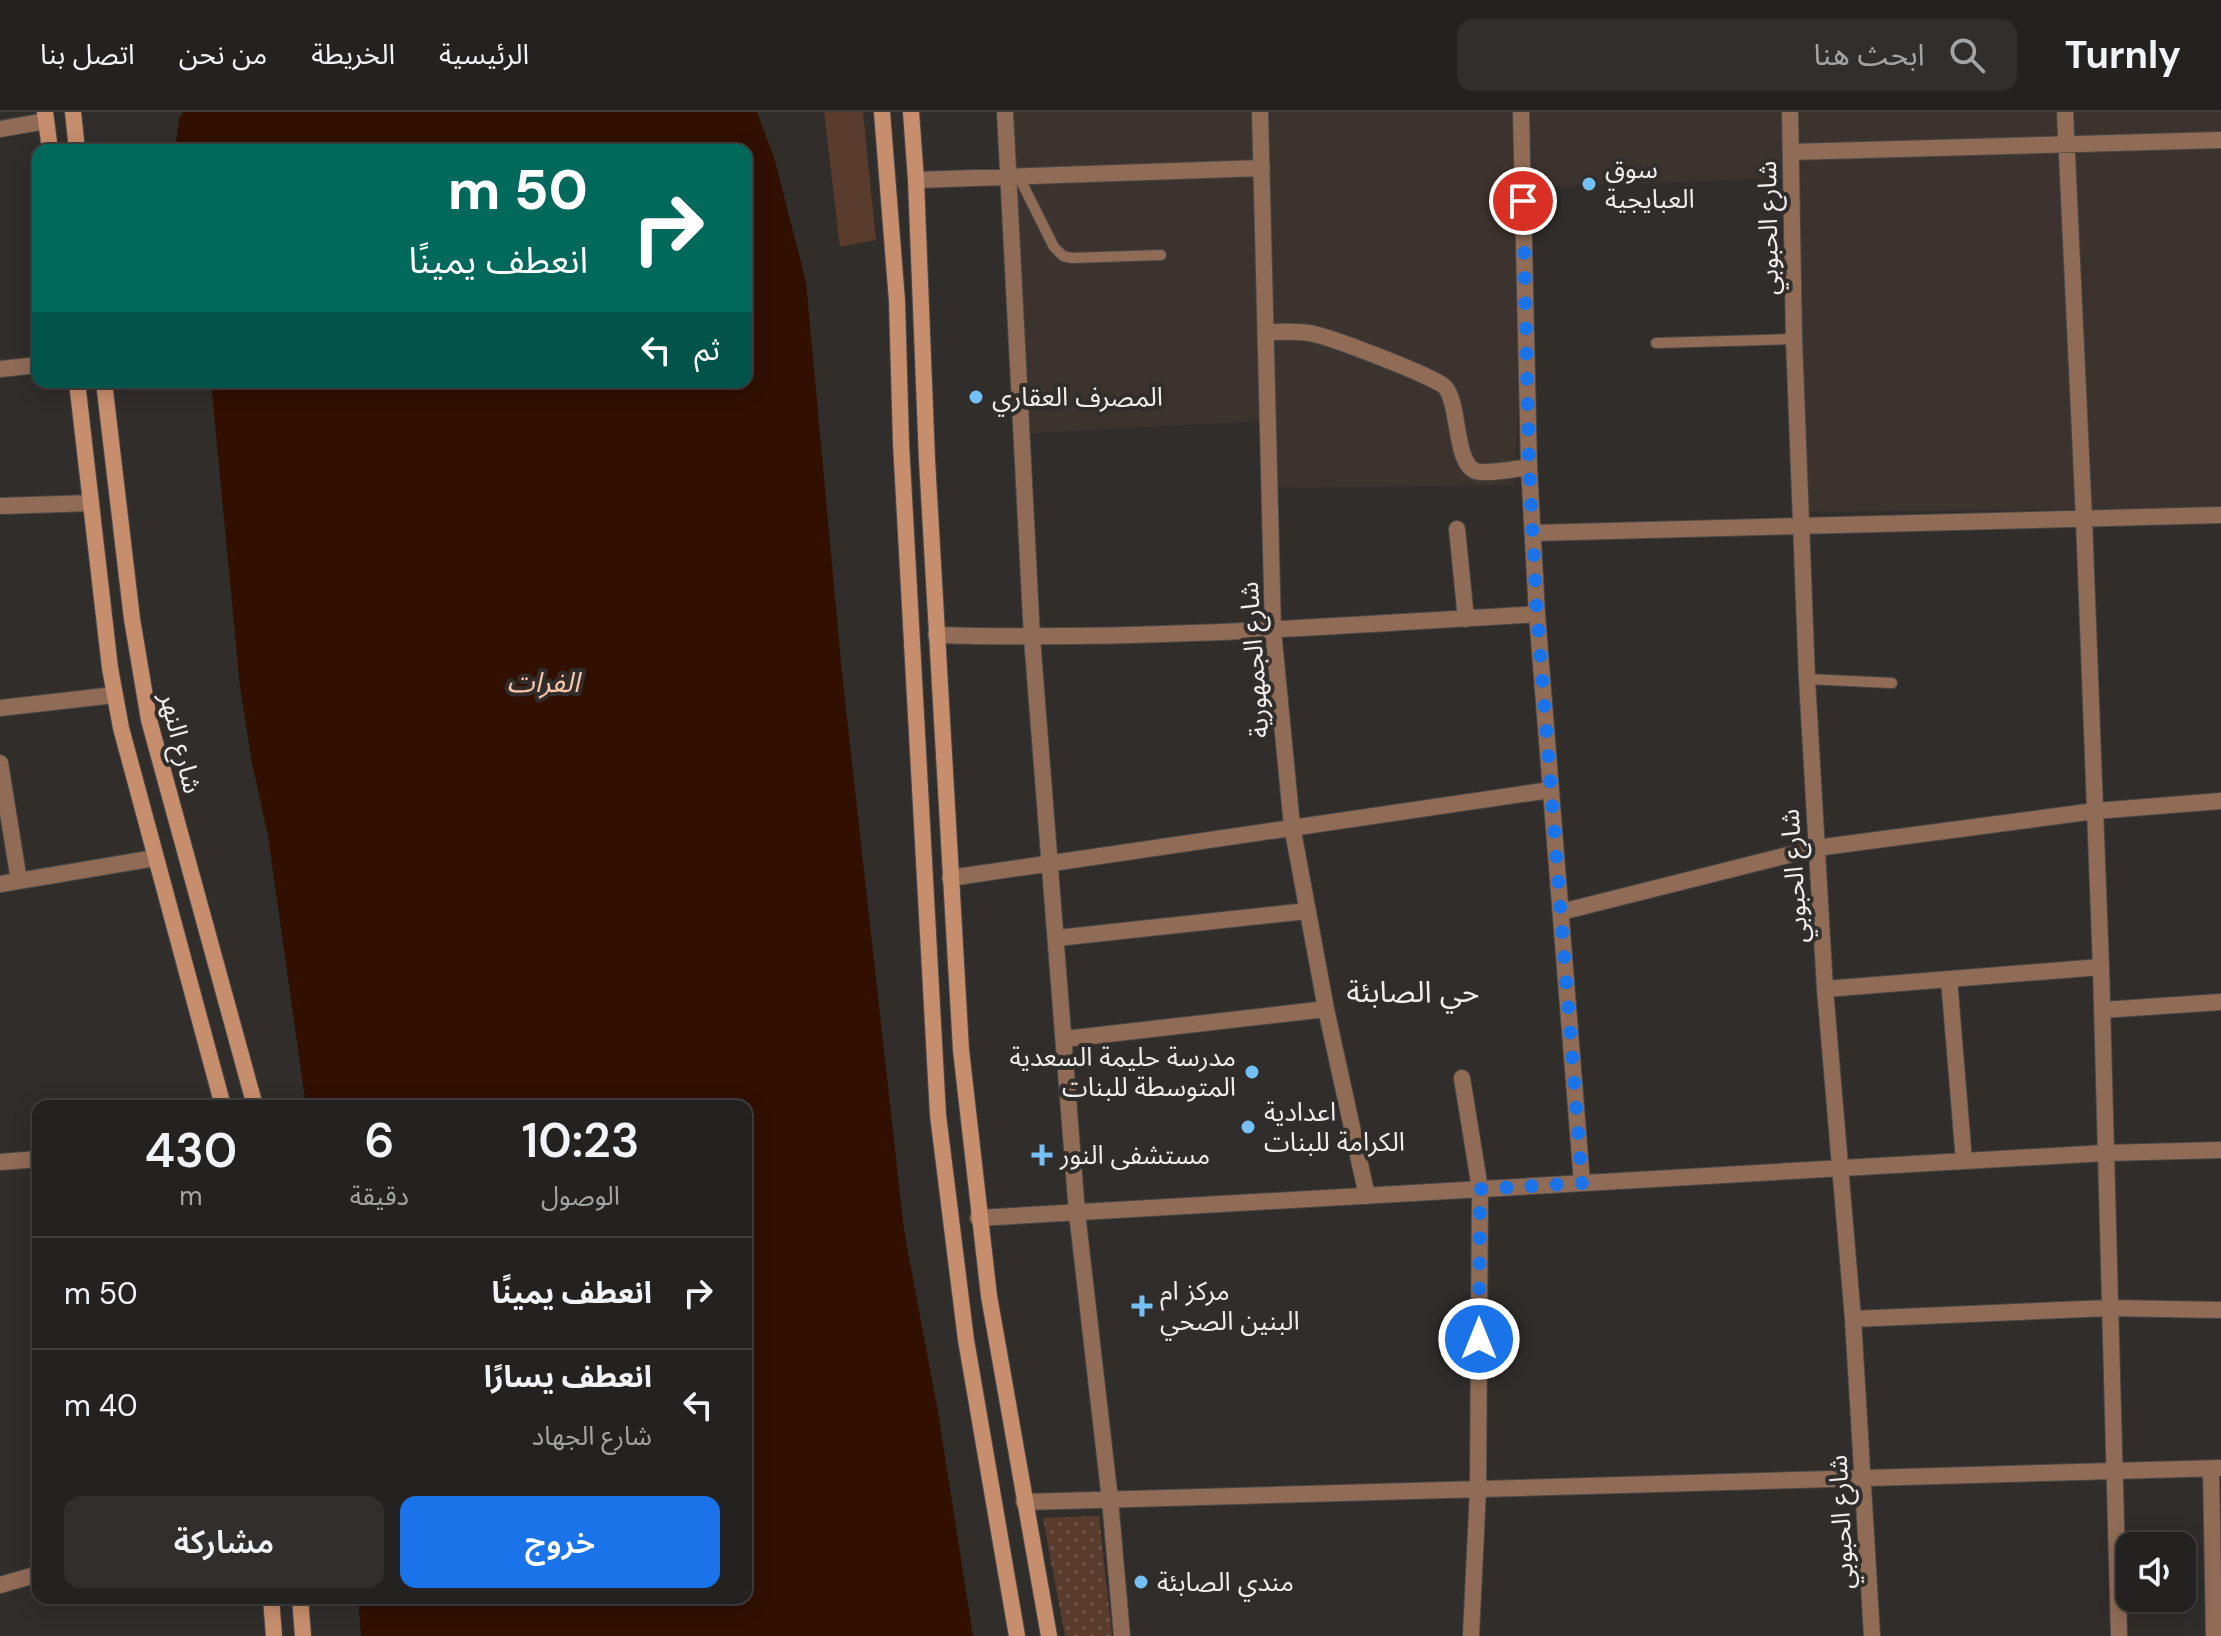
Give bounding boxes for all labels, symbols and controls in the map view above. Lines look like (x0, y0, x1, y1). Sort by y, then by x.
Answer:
search box (1457, 19, 2017, 91)
text: Turnly (2065, 30, 2181, 80)
icon: search (1945, 33, 1989, 77)
text: ابحث هنا (1813, 35, 1925, 74)
text: اتصل بنا (40, 36, 135, 73)
text: من نحن (179, 36, 267, 73)
text: الخريطة (311, 36, 395, 73)
text: الرئيسية (439, 36, 529, 73)
place label: سوق العبايجية (1605, 152, 1695, 216)
text: 50 m (448, 153, 588, 226)
street label: شارع الحبوبي (1750, 160, 1789, 295)
pin (1489, 167, 1557, 235)
marker: سوق العبايجية (1580, 175, 1598, 193)
icon: right (616, 176, 720, 280)
icon: arrive (1501, 179, 1545, 223)
text: انعطف يمينًا (409, 237, 588, 284)
icon: left (634, 328, 678, 372)
text: ثم (694, 330, 720, 369)
place label: المصرف العقاري (992, 380, 1163, 417)
marker: المصرف العقاري (967, 388, 985, 406)
street label: شارع الجمهورية (1232, 580, 1278, 739)
water label: الفرات (507, 664, 583, 701)
street label: شارع النهر (150, 688, 210, 798)
street label: شارع الحبوبي (1772, 808, 1819, 944)
district label: حي الصابئة (1347, 972, 1479, 1014)
place label: مدرسة حليمة السعدية المتوسطة للبنات (1010, 1040, 1236, 1104)
marker: مدرسة حليمة السعدية المتوسطة للبنات (1243, 1063, 1261, 1081)
place label: اعدادية الكرامة للبنات (1264, 1095, 1405, 1159)
text: 6 (364, 1109, 395, 1172)
text: 10:23 (521, 1109, 640, 1172)
marker: اعدادية الكرامة للبنات (1239, 1118, 1257, 1136)
text: 430 (144, 1119, 237, 1182)
place label: مستشفى النور (1059, 1138, 1210, 1172)
marker: مستشفى النور (1031, 1144, 1053, 1166)
text: m (179, 1179, 203, 1213)
text: دقيقة (350, 1179, 409, 1213)
text: الوصول (541, 1179, 620, 1213)
icon: right (676, 1271, 720, 1315)
text: انعطف يمينًا (492, 1273, 652, 1312)
text: 50 m (64, 1274, 138, 1313)
place label: مركز ام البنين الصحي (1160, 1274, 1300, 1341)
marker: مركز ام البنين الصحي (1131, 1295, 1153, 1317)
position arrow (1437, 1297, 1521, 1381)
text: انعطف يسارًا (484, 1357, 652, 1396)
icon: left (676, 1383, 720, 1427)
text: 40 m (64, 1386, 137, 1425)
text: شارع الجهاد (532, 1419, 652, 1453)
street label: شارع الحبوبي (1821, 1454, 1865, 1590)
button: مشاركة (64, 1496, 384, 1588)
button: خروج (400, 1496, 720, 1588)
map controls (2116, 1532, 2196, 1612)
button: sound (2116, 1532, 2196, 1612)
place label: مندي الصابئة (1157, 1565, 1294, 1602)
marker: مندي الصابئة (1132, 1573, 1150, 1591)

